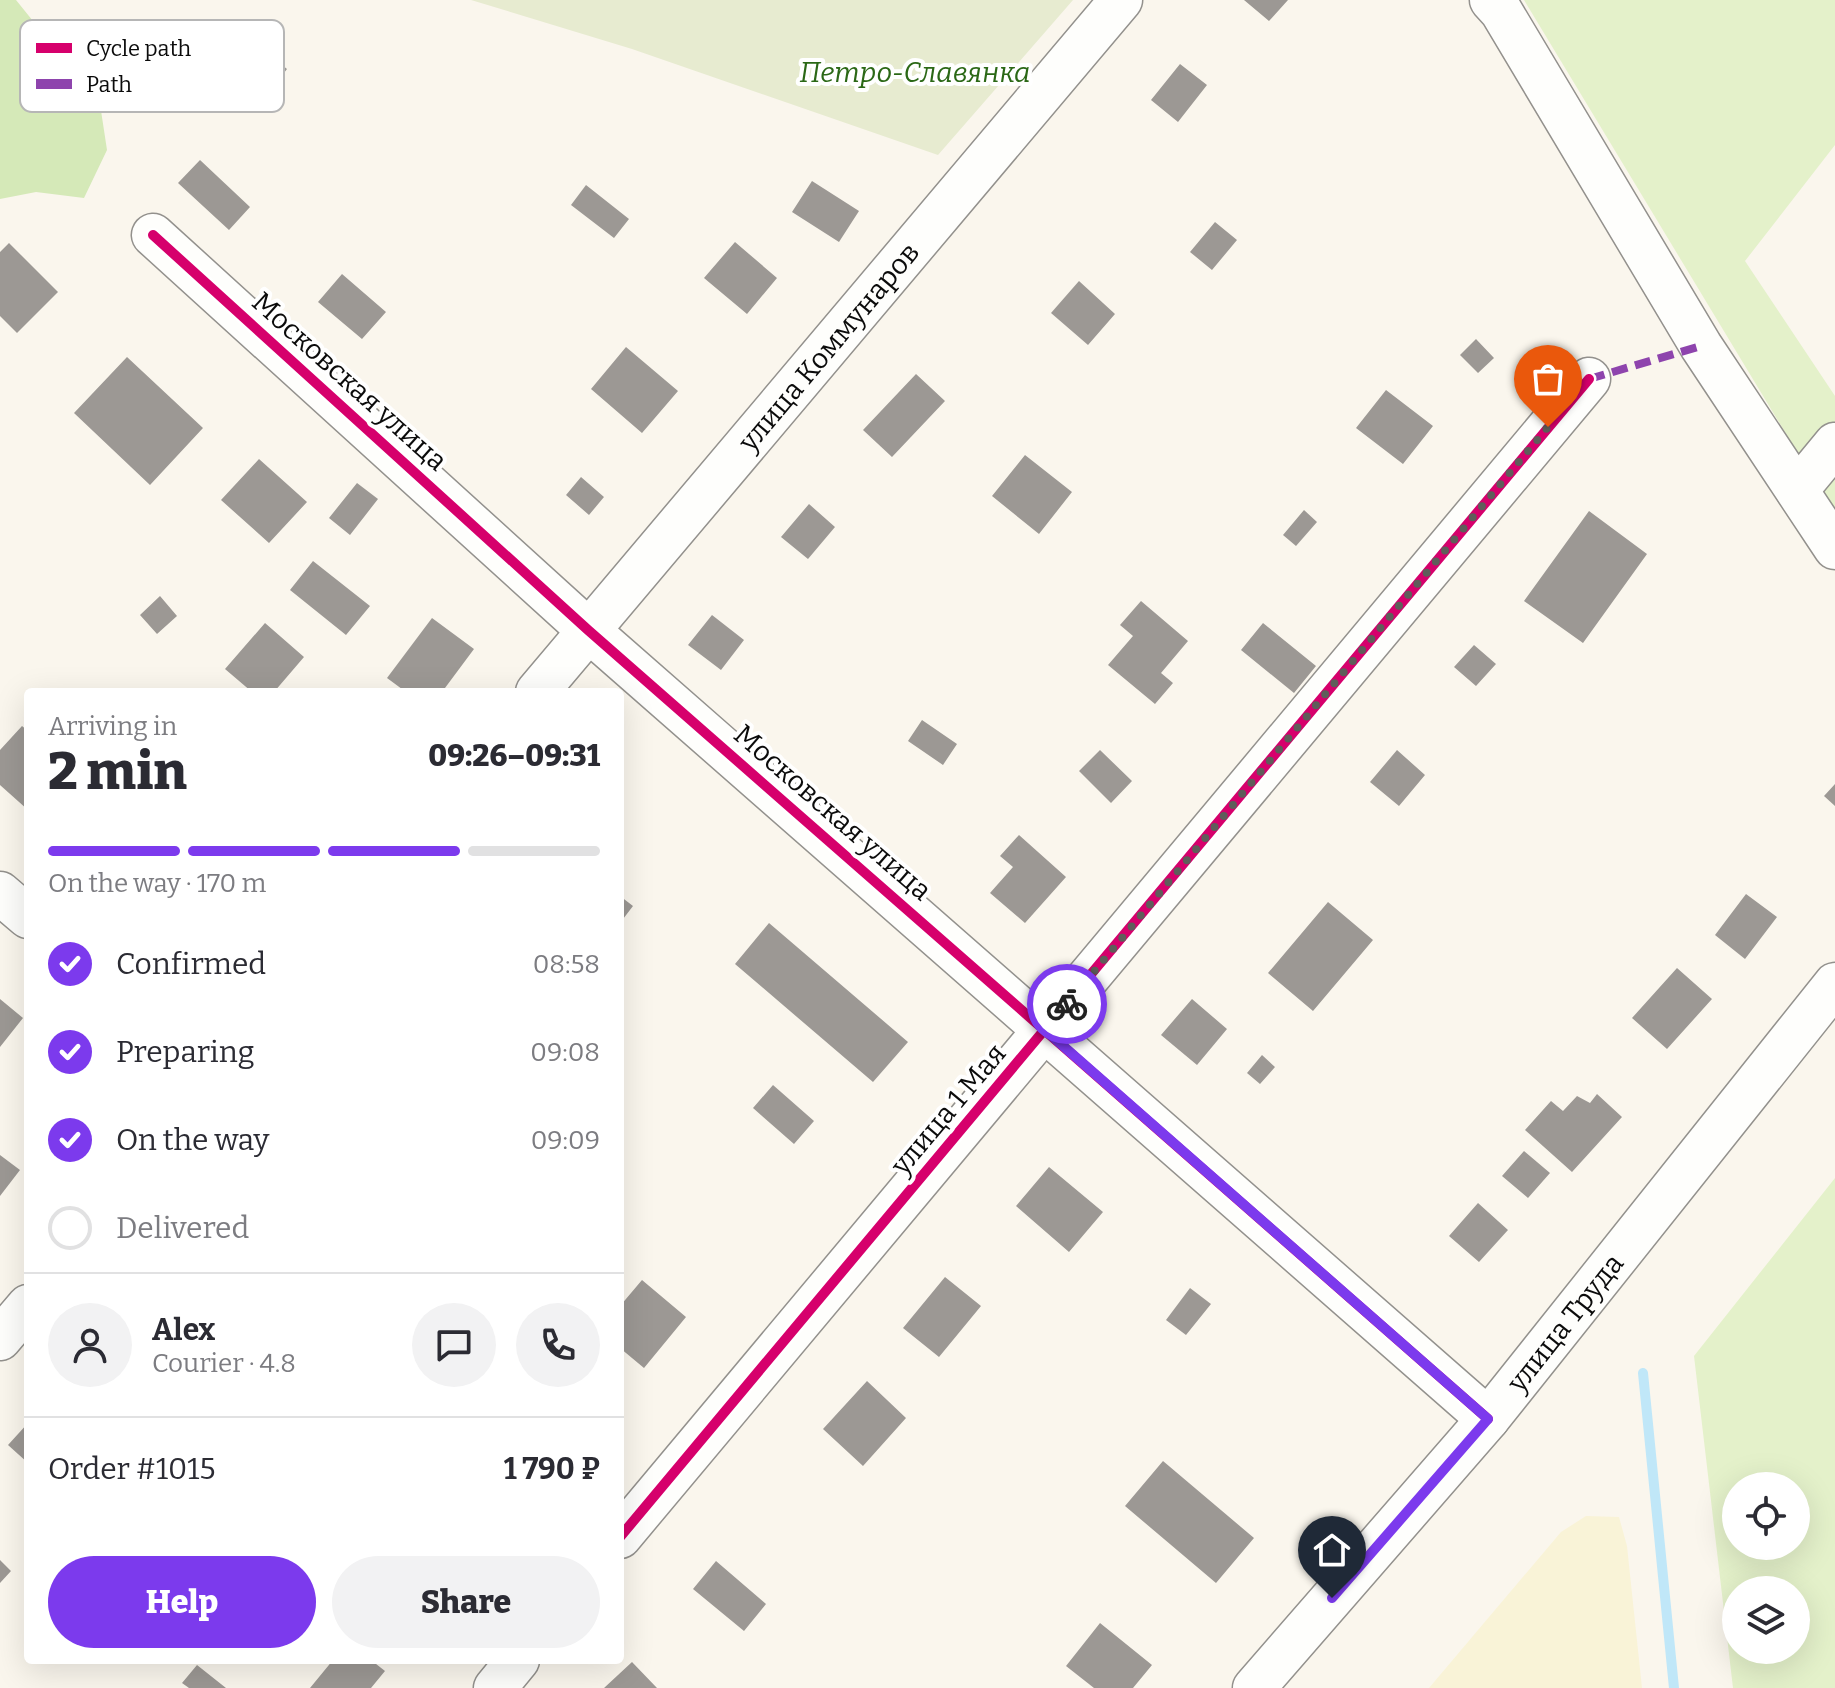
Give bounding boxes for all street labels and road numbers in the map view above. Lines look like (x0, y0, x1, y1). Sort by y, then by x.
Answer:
street label: улица Коммунаров (731, 236, 926, 458)
street label: Московская улица (246, 285, 454, 477)
street label: Московская улица (727, 718, 938, 907)
street label: улица 1 Мая (884, 1037, 1013, 1182)
street label: улица Труда (1500, 1247, 1630, 1399)

